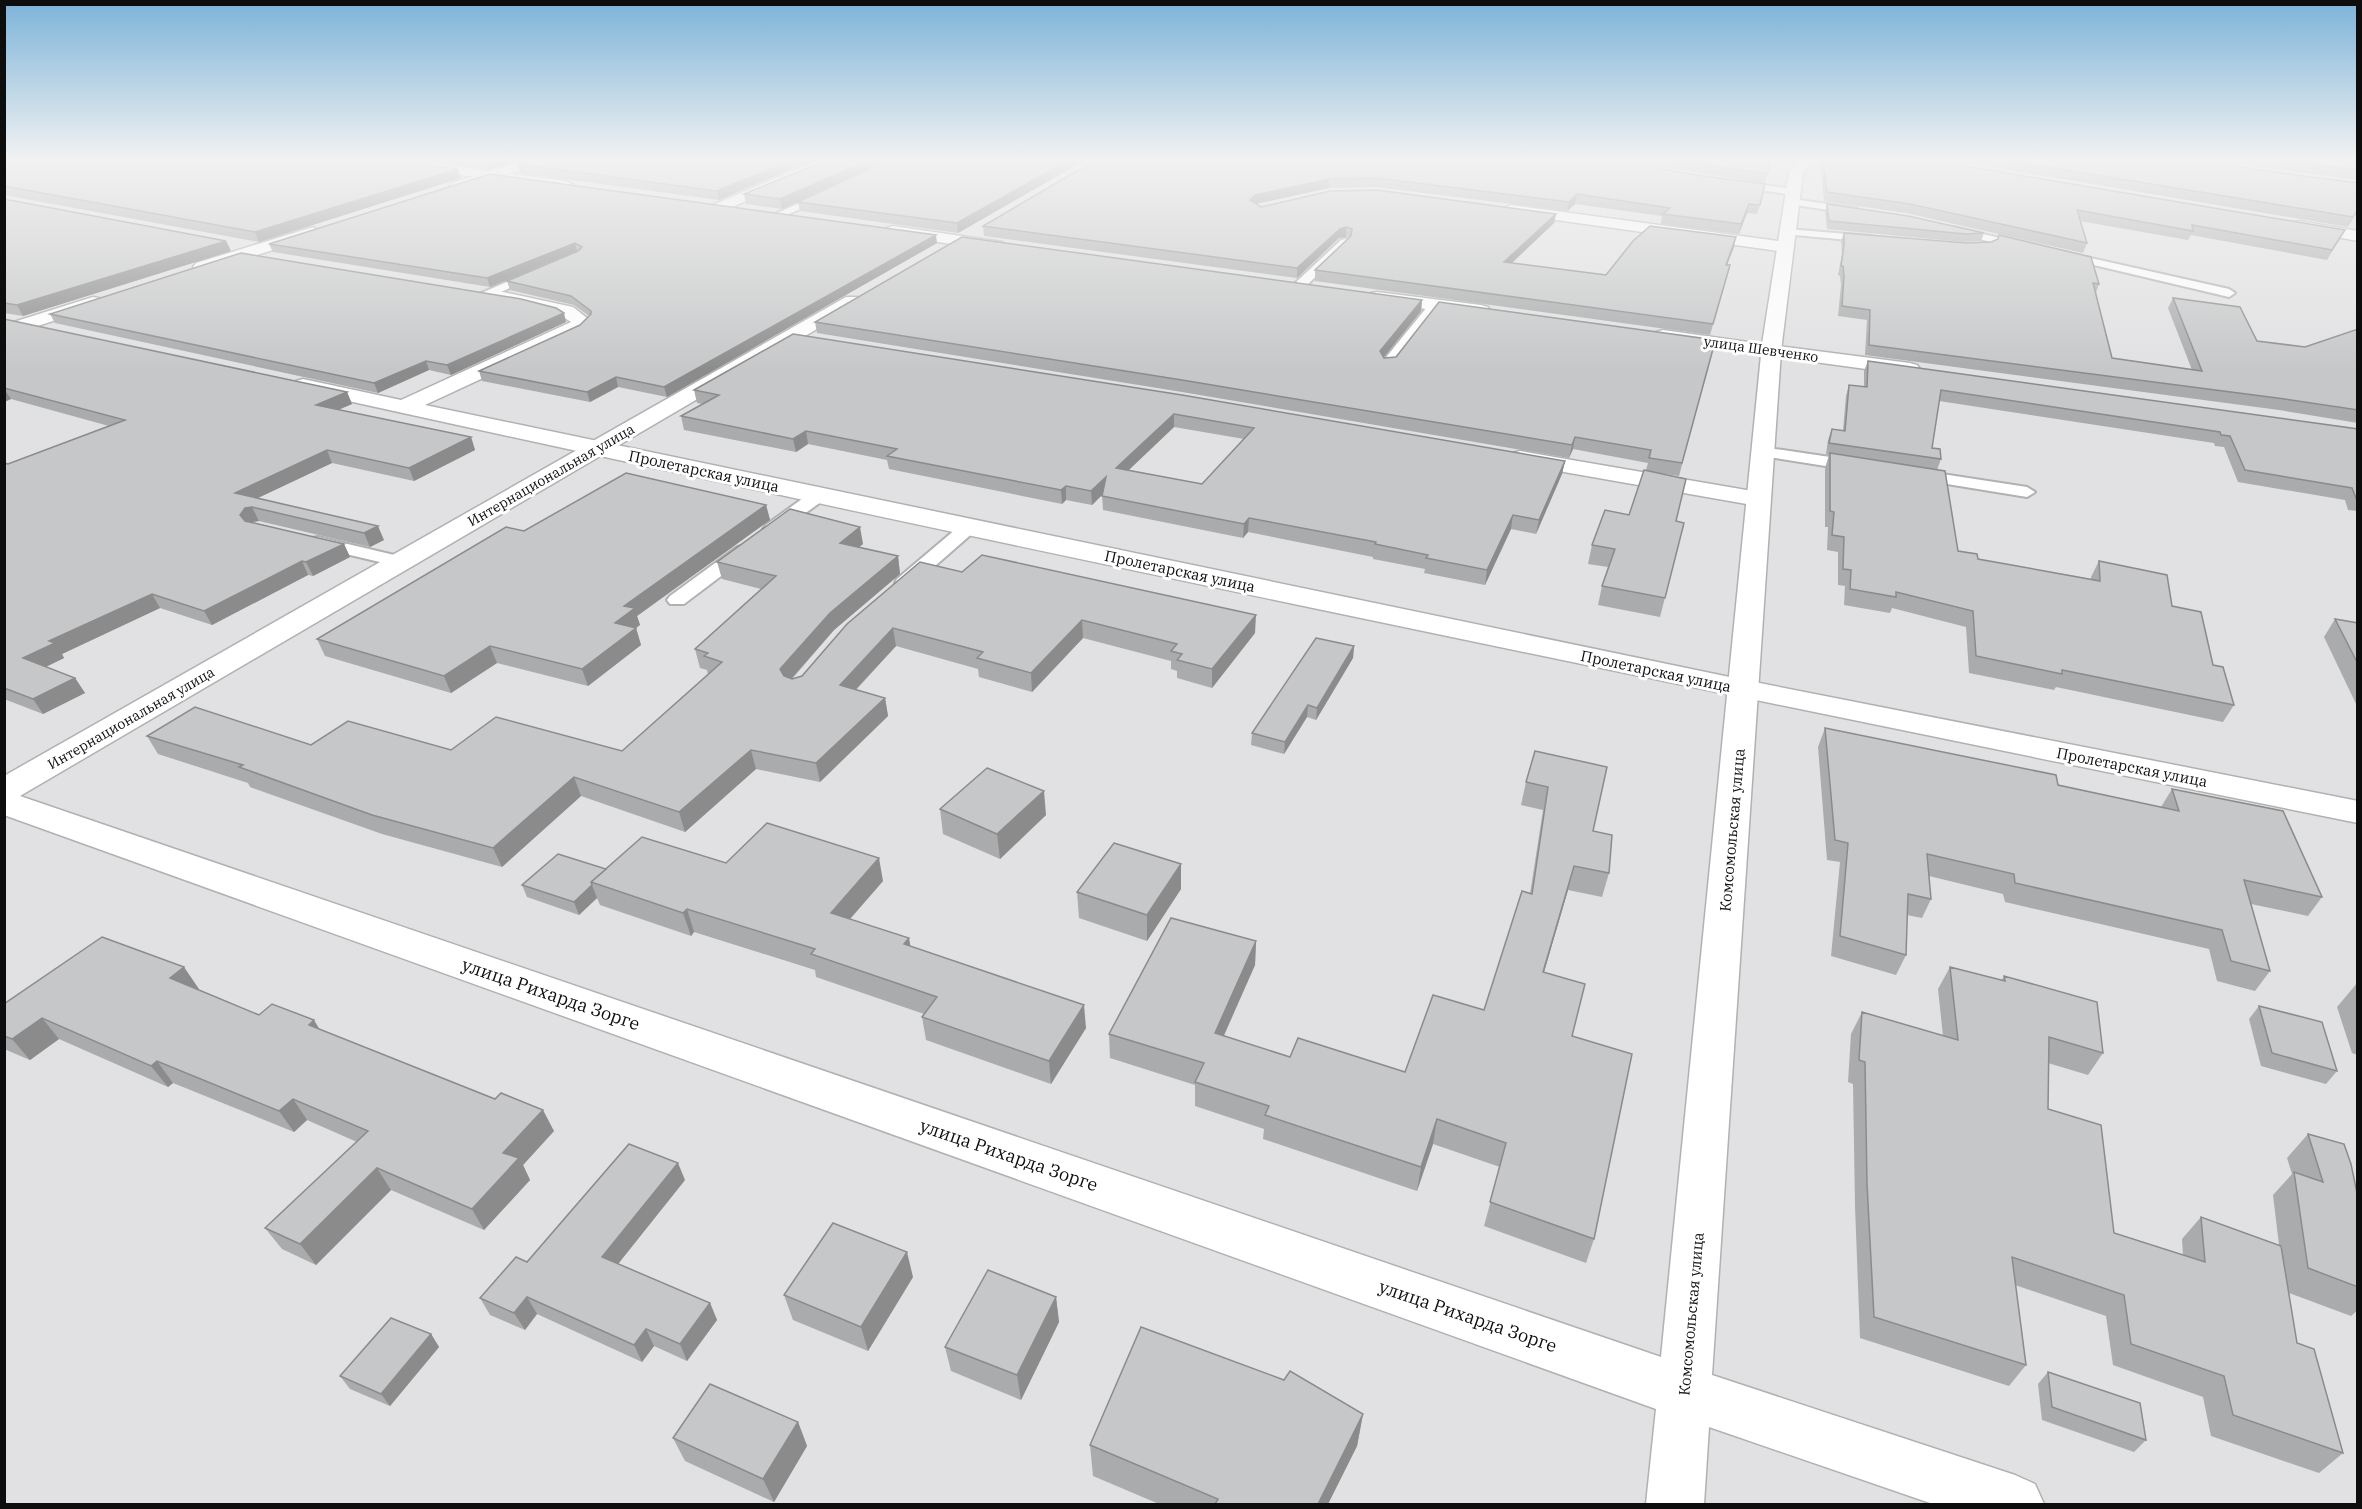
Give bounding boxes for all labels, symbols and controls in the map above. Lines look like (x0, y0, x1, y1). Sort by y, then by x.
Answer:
street label: улица Шевченко (1703, 332, 1820, 366)
street label: Интернациональная улица (464, 420, 638, 530)
street label: Пролетарская улица (627, 446, 781, 496)
street label: Пролетарская улица (1103, 546, 1257, 596)
street label: Пролетарская улица (1579, 646, 1733, 696)
street label: Интернациональная улица (44, 663, 218, 773)
street label: Пролетарская улица (2055, 743, 2209, 791)
street label: Комсомольская улица (1715, 748, 1749, 912)
street label: улица Рихарда Зорге (459, 953, 643, 1035)
street label: улица Рихарда Зорге (917, 1114, 1101, 1196)
street label: Комсомольская улица (1674, 1232, 1708, 1396)
street label: улица Рихарда Зорге (1376, 1275, 1560, 1357)

